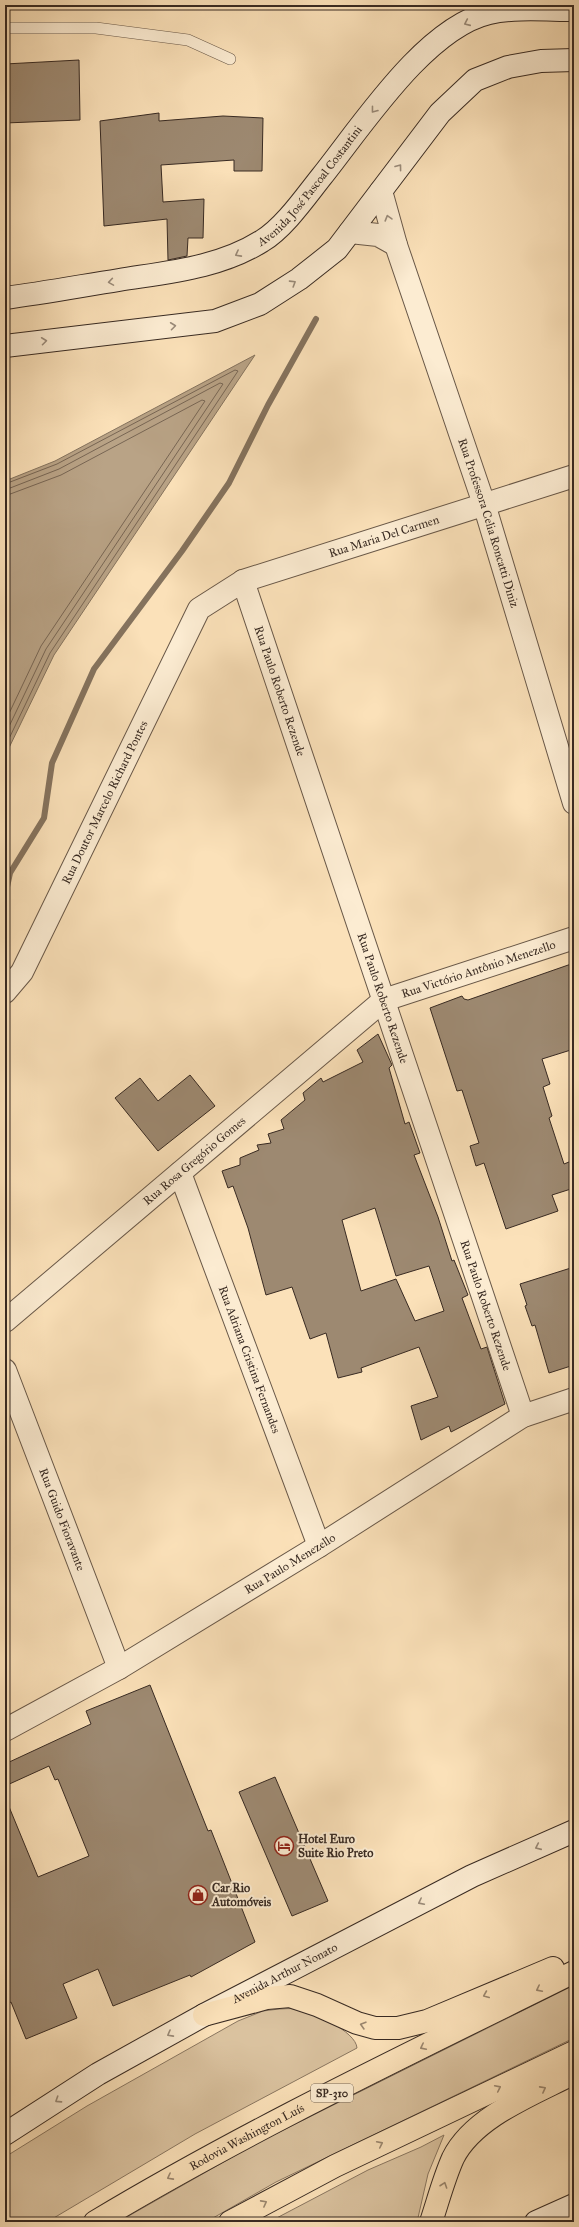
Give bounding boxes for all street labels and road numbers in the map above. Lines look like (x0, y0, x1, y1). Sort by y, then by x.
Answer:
street label: Avenida José Pascoal Costantini (254, 122, 365, 250)
street label: Rua Professora Celia Roncatti Diniz (455, 436, 522, 610)
street label: Rua Maria Del Carmen (327, 512, 441, 560)
street label: Rua Paulo Roberto Rezende (251, 624, 308, 758)
street label: Rua Doutor Marcelo Richard Pontes (59, 718, 151, 886)
street label: Rua Paulo Roberto Rezende (355, 931, 411, 1065)
street label: Rua Victório Antônio Menezello (400, 938, 557, 1001)
street label: Rua Rosa Gregório Gomes (140, 1113, 248, 1208)
street label: Rua Paulo Roberto Rezende (458, 1238, 514, 1372)
street label: Rua Adriana Cristina Fernandes (216, 1284, 283, 1435)
street label: Rua Guido Fioravante (36, 1466, 88, 1573)
street label: Rua Paulo Menezello (242, 1530, 338, 1597)
street label: Avenida Arthur Nonato (229, 1940, 340, 2007)
road number: SP-310 (311, 2084, 353, 2102)
street label: Rodovia Washington Luís (187, 2101, 307, 2173)

